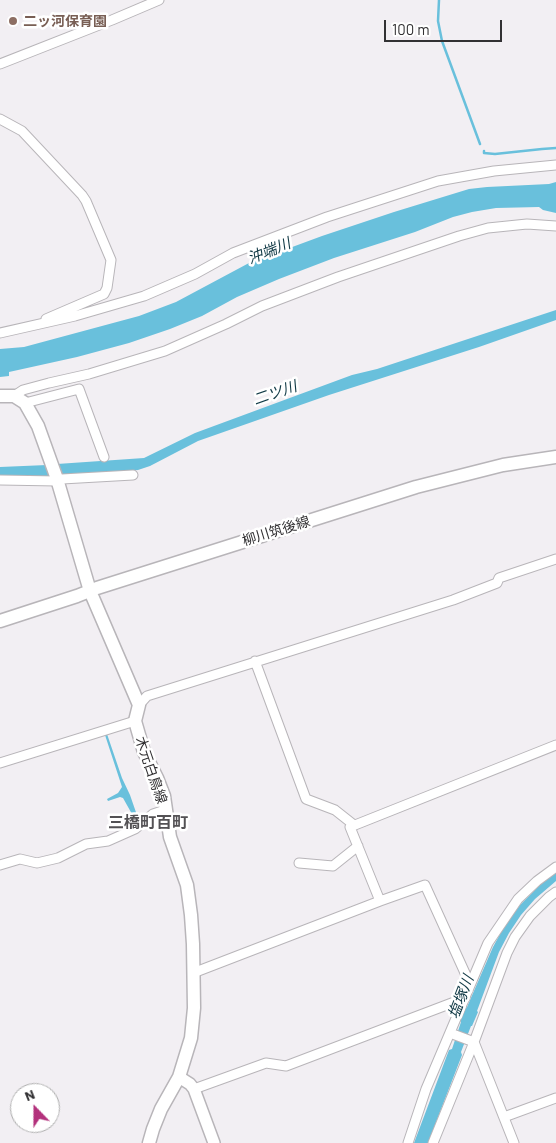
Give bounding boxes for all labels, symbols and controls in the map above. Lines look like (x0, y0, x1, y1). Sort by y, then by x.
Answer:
scale bar (386, 10, 504, 42)
place label: 二ッ河保育園 (23, 13, 107, 29)
marker: 二ッ河保育園 (7, 15, 19, 27)
text: 100 m (392, 20, 430, 38)
water label: 沖端川 (245, 234, 293, 268)
water label: 二ツ川 (251, 377, 299, 409)
street label: 柳川筑後線 (240, 513, 312, 549)
street label: 木元白鳥線 (132, 734, 170, 806)
district label: 三橋町百町 (108, 813, 188, 833)
water label: 塩塚川 (445, 973, 477, 1021)
north arrow (10, 1083, 60, 1133)
text: N (22, 1085, 37, 1104)

